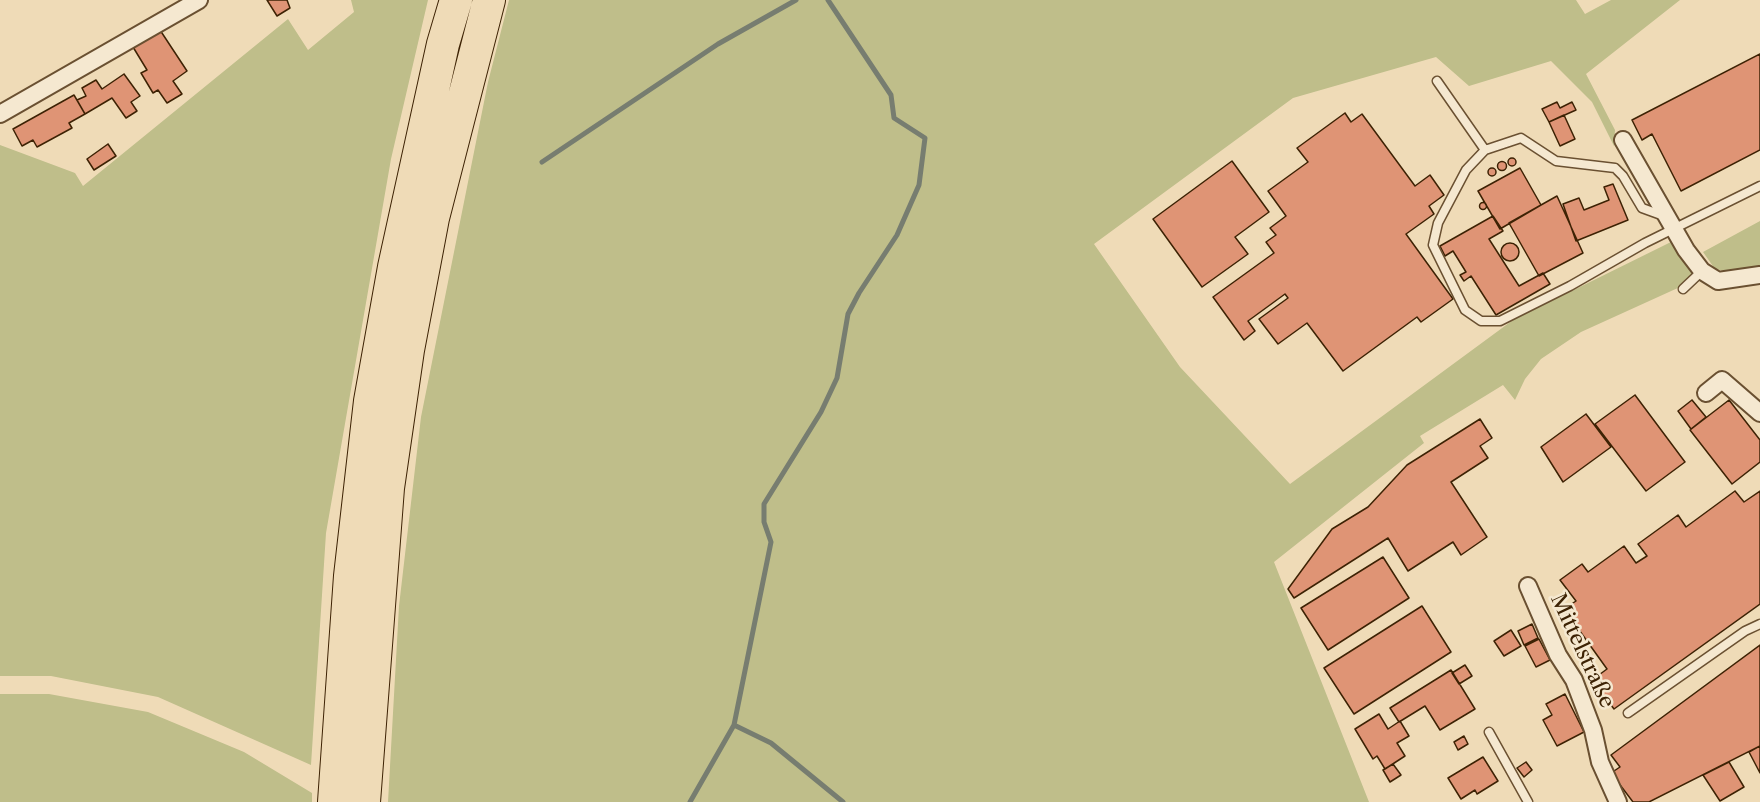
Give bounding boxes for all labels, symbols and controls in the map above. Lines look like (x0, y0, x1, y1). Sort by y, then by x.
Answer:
street label: Mittelstraße (1545, 590, 1619, 712)

